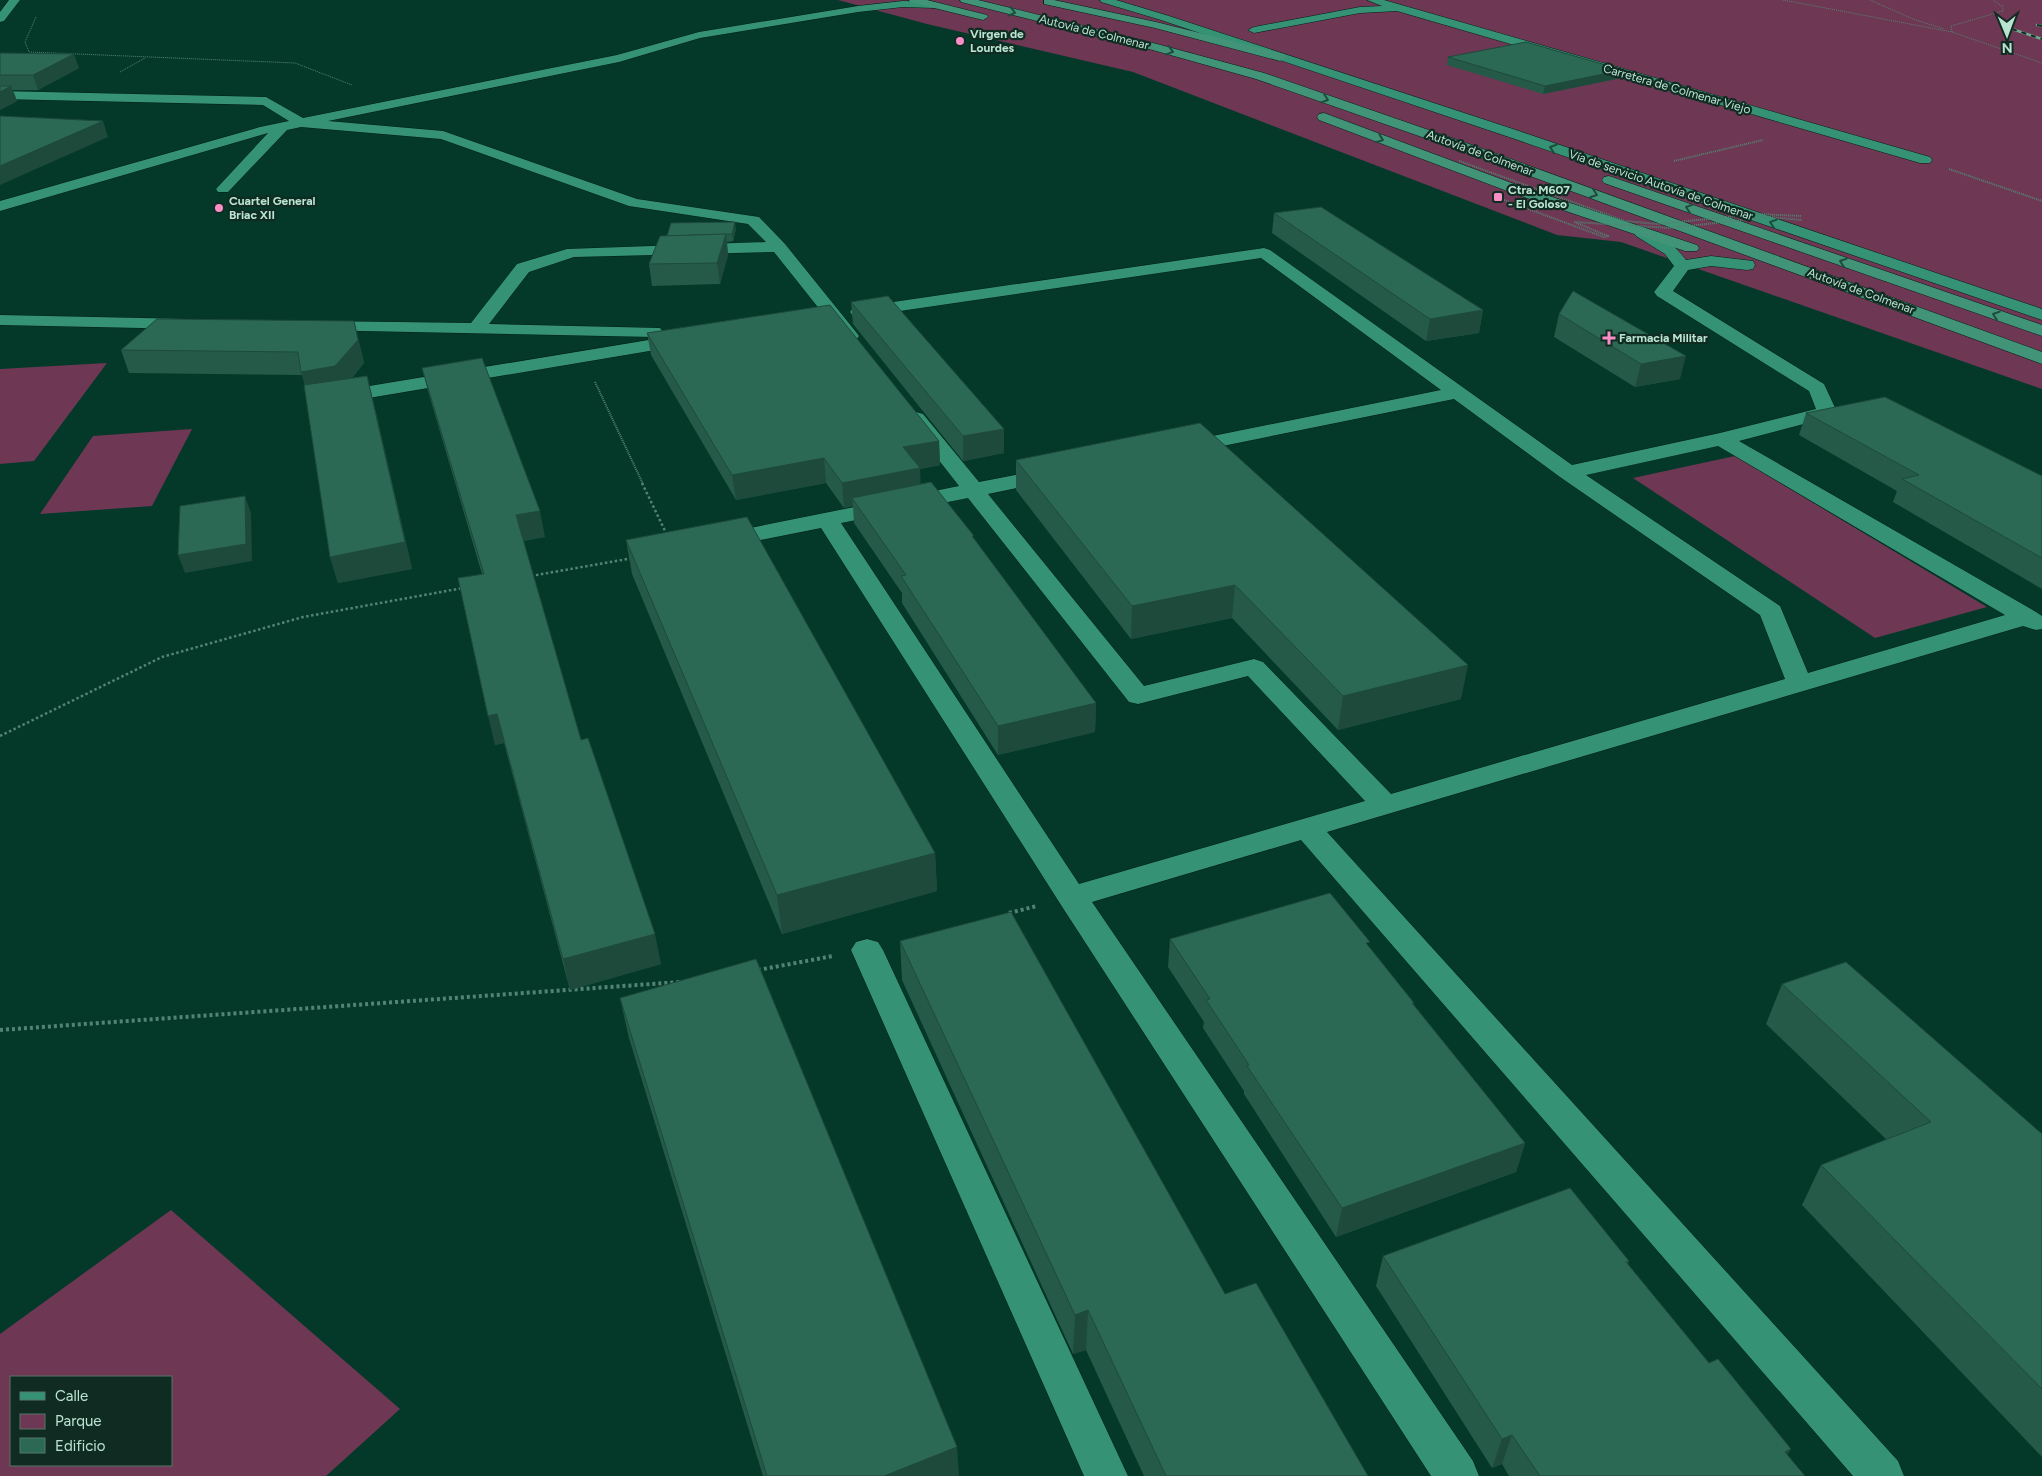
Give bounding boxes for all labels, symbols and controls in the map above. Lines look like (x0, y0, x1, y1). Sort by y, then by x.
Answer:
one-way arrow (1008, 6, 1017, 17)
north arrow (1982, 10, 2032, 60)
street label: Autovía de Colmenar (1038, 12, 1150, 52)
place label: Virgen de Lourdes (970, 27, 1024, 55)
marker: Virgen de Lourdes (954, 35, 966, 47)
text: N (2002, 39, 2013, 56)
one-way arrow (1165, 45, 1174, 55)
street label: Carretera de Colmenar Viejo (1602, 61, 1752, 117)
one-way arrow (1320, 93, 1329, 103)
street label: Autovía de Colmenar (1425, 127, 1535, 179)
one-way arrow (1375, 133, 1384, 143)
one-way arrow (1549, 144, 1558, 154)
street label: Vía de servicio Autovía de Colmenar (1567, 147, 1755, 223)
place label: Ctra. M607 - El Goloso (1508, 183, 1570, 211)
one-way arrow (1589, 188, 1597, 198)
marker: Ctra. M607 - El Goloso (1492, 191, 1504, 203)
place label: Cuartel General Briac XII (229, 194, 316, 222)
marker: Cuartel General Briac XII (213, 202, 225, 214)
one-way arrow (1685, 204, 1694, 214)
one-way arrow (1769, 219, 1778, 229)
one-way arrow (1839, 257, 1847, 267)
street label: Autovía de Colmenar (1806, 265, 1916, 317)
one-way arrow (1992, 311, 2001, 321)
place label: Farmacia Militar (1619, 331, 1708, 345)
marker: Farmacia Militar (1603, 332, 1615, 344)
legend (10, 1376, 172, 1466)
text: Calle (55, 1387, 88, 1405)
text: Parque (55, 1412, 102, 1430)
text: Edificio (55, 1437, 106, 1455)

